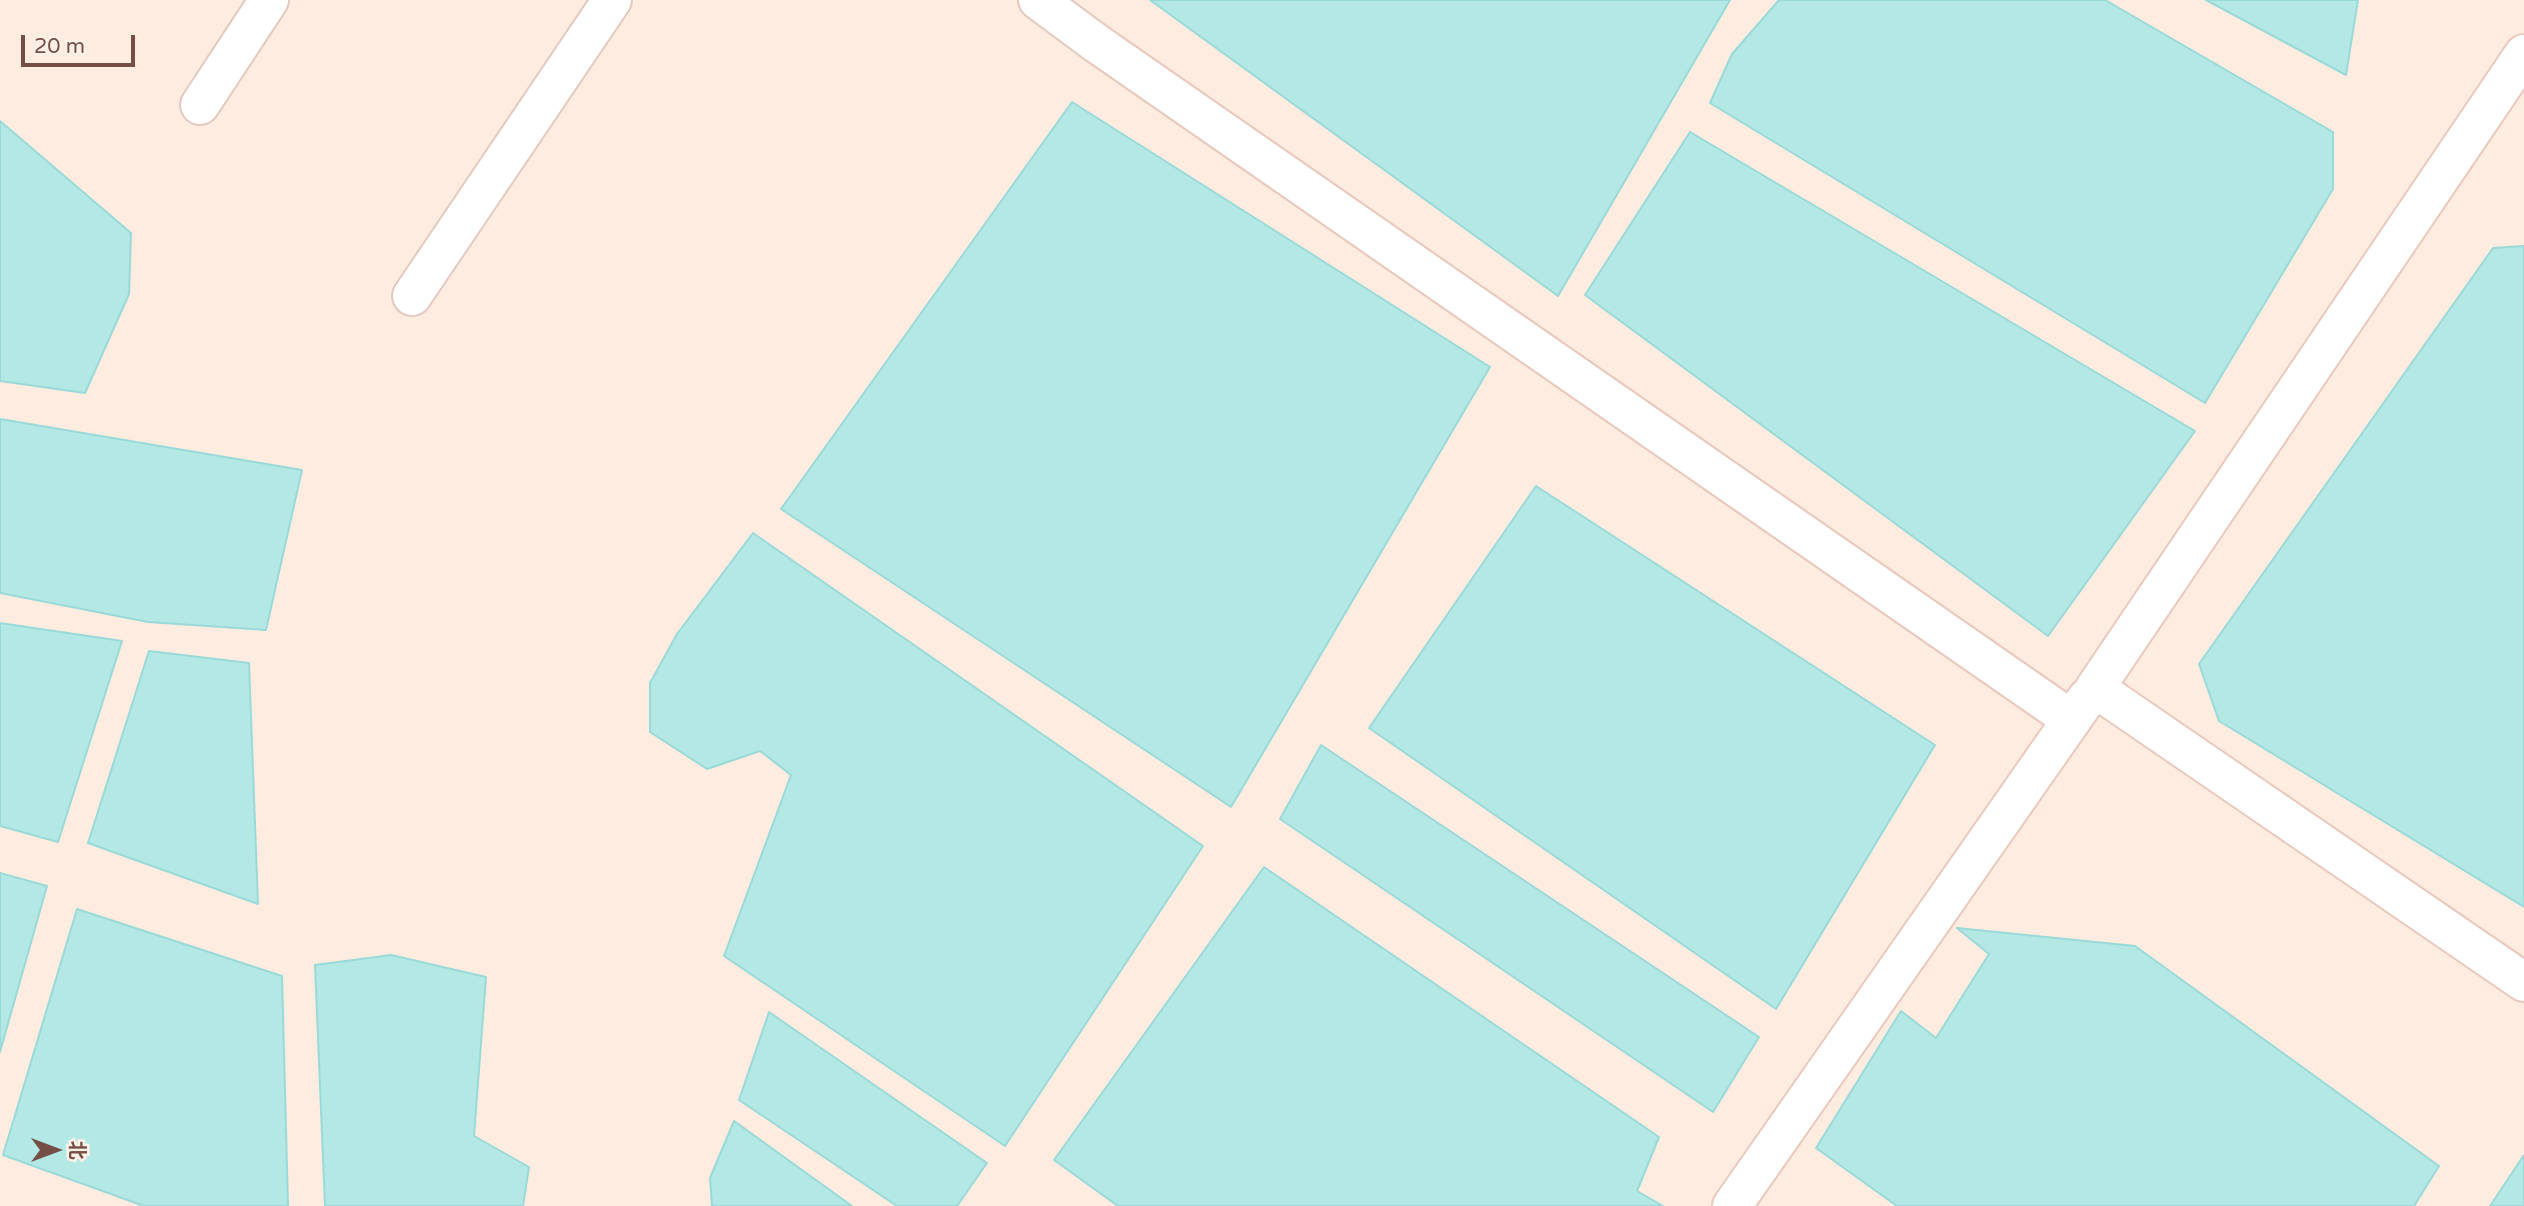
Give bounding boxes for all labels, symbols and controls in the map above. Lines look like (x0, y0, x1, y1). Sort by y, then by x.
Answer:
scale bar (24, 21, 138, 65)
text: 20 m (34, 34, 85, 59)
north arrow (21, 1115, 91, 1185)
text: 北 (66, 1140, 88, 1160)

